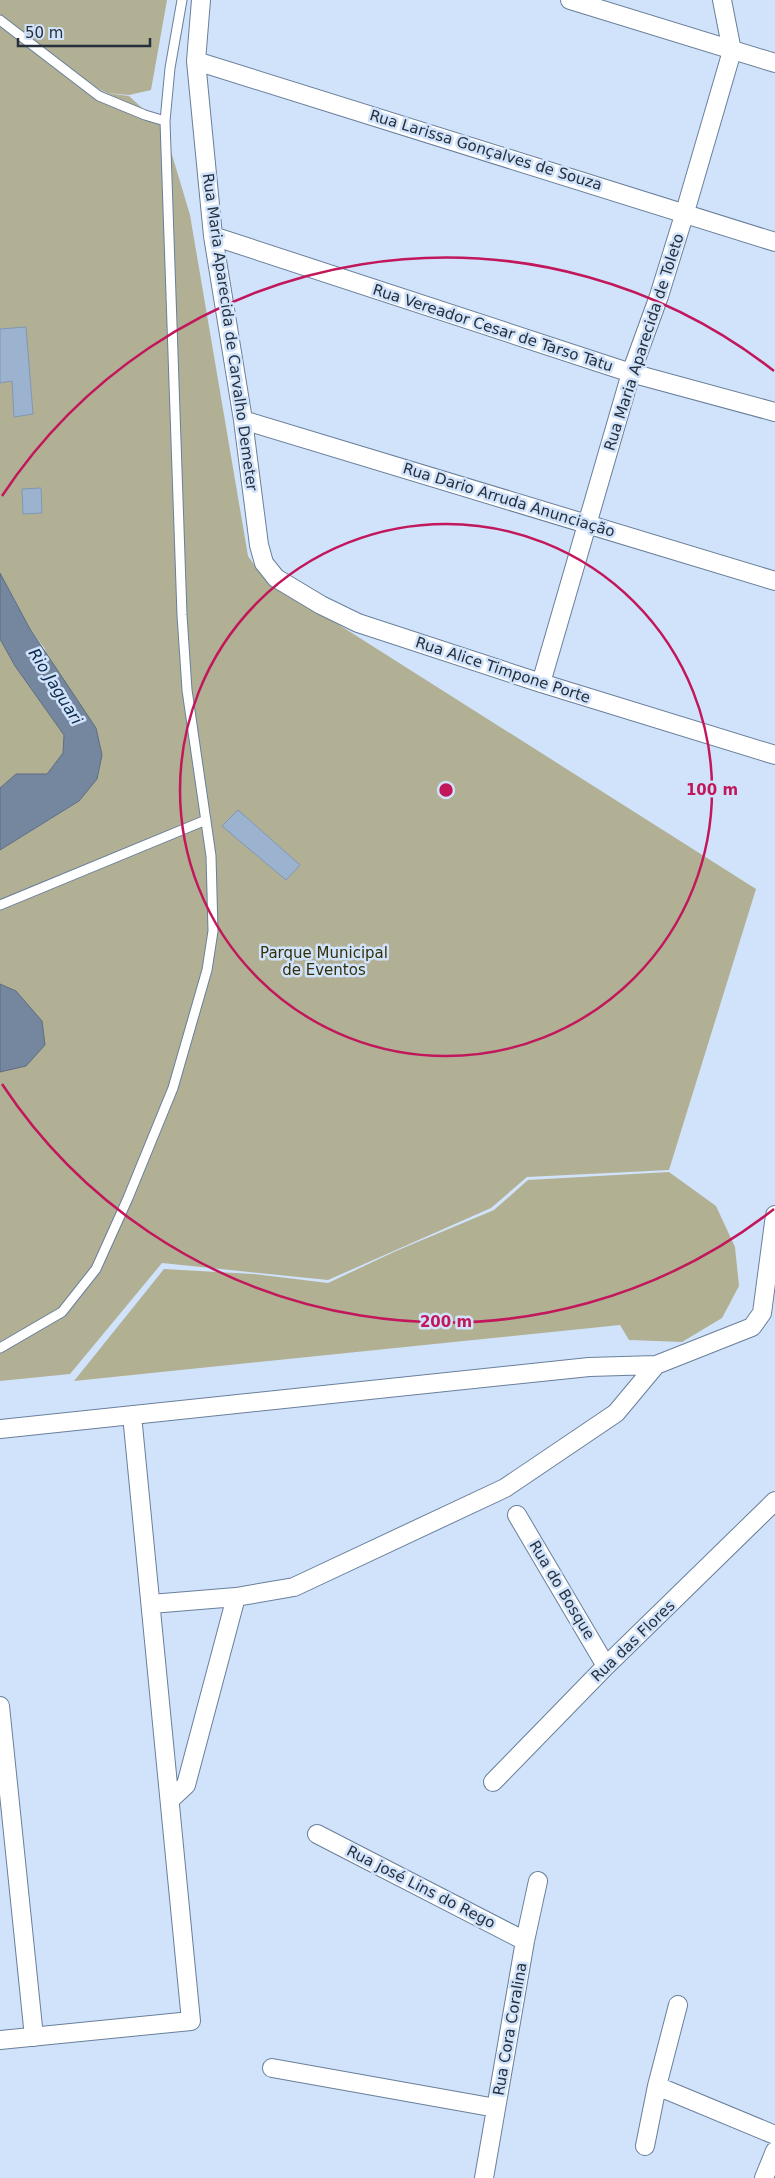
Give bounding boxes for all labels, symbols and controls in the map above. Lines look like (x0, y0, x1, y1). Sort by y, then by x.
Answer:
scale bar (18, 15, 150, 47)
text: 50 m (25, 24, 63, 42)
street label: Rua Larissa Gonçalves de Souza (368, 106, 604, 194)
street label: Rua Maria Aparecida de Carvalho Demeter (199, 172, 261, 493)
street label: Rua Maria Aparecida de Toleto (600, 231, 688, 453)
street label: Rua Vereador Cesar de Tarso Tatu (371, 281, 615, 375)
street label: Rua Dario Arruda Anunciação (401, 459, 617, 541)
street label: Rua Alice Timpone Porte (413, 633, 593, 707)
water label: Rio Jaguari (25, 645, 87, 728)
centre of rings (437, 781, 455, 799)
text: 100 m (686, 781, 738, 799)
park label: Parque Municipal de Eventos (260, 944, 388, 979)
text: 200 m (420, 1313, 472, 1331)
street label: Rua do Bosque (525, 1537, 599, 1643)
street label: Rua das Flores (587, 1596, 679, 1685)
street label: Rua josé Lins do Rego (344, 1842, 498, 1932)
street label: Rua Cora Coralina (489, 1961, 531, 2097)

